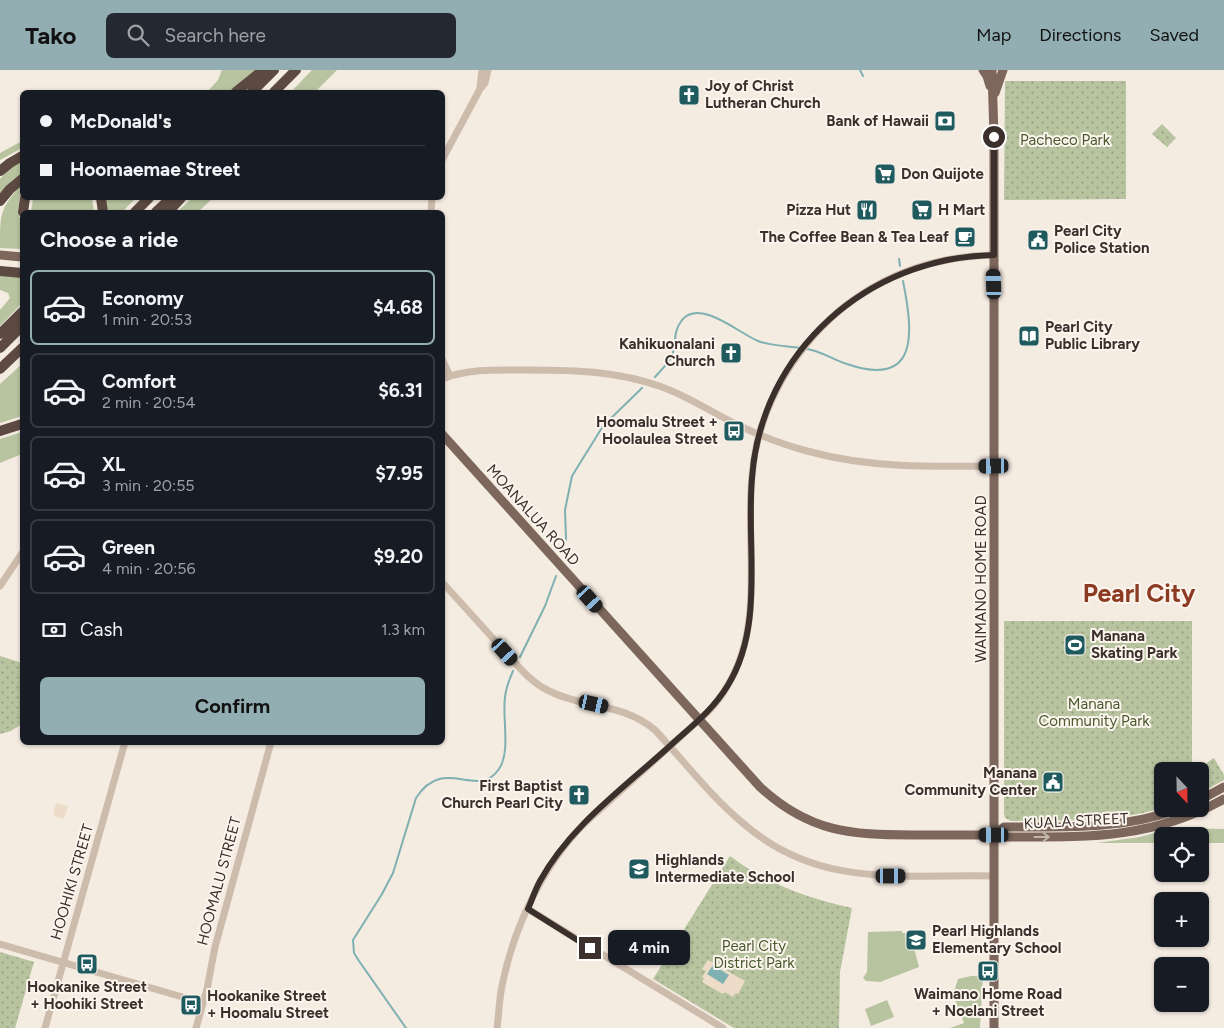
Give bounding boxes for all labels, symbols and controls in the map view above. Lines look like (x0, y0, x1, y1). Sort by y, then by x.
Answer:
search box (106, 13, 456, 58)
text: Tako (25, 21, 76, 50)
icon: search (124, 21, 152, 49)
text: Search here (164, 24, 266, 47)
text: Map (976, 24, 1011, 46)
text: Directions (1039, 24, 1121, 46)
text: Saved (1149, 24, 1199, 46)
place label: Joy of Christ Lutheran Church (705, 77, 821, 112)
church icon: Joy of Christ Lutheran Church (677, 83, 701, 107)
bank icon: Bank of Hawaii (933, 109, 957, 133)
text: McDonald's (70, 110, 171, 133)
place label: Bank of Hawaii (826, 112, 929, 130)
route start (983, 126, 1005, 148)
park label: Pacheco Park (1020, 131, 1111, 149)
text: Hoomaemae Street (70, 158, 240, 181)
supermarket icon: Don Quijote (873, 162, 897, 186)
place label: Don Quijote (901, 165, 985, 183)
restaurant icon: Pizza Hut (855, 198, 879, 222)
supermarket icon: H Mart (910, 198, 934, 222)
place label: Pizza Hut (786, 201, 851, 219)
place label: H Mart (938, 201, 985, 219)
place label: Pearl City Police Station (1054, 222, 1150, 257)
cafe icon: The Coffee Bean & Tea Leaf (953, 225, 977, 249)
text: Choose a ride (40, 226, 178, 253)
place label: The Coffee Bean & Tea Leaf (760, 228, 949, 246)
public building icon: Pearl City Police Station (1026, 228, 1050, 252)
car (985, 269, 1002, 299)
icon: car (42, 285, 87, 330)
text: Economy (102, 287, 184, 310)
text: $4.68 (373, 296, 423, 319)
text: 1 min · 20:53 (102, 310, 192, 329)
place label: Pearl City Public Library (1045, 318, 1140, 353)
library icon: Pearl City Public Library (1017, 324, 1041, 348)
place label: Kahikuonalani Church (619, 335, 715, 370)
church icon: Kahikuonalani Church (719, 341, 743, 365)
icon: car (42, 368, 87, 413)
text: Comfort (102, 370, 177, 393)
text: $6.31 (378, 379, 423, 402)
text: 2 min · 20:54 (102, 393, 196, 412)
place label: Hoomalu Street + Hoolaulea Street (596, 413, 718, 448)
bus stop icon: Hoomalu Street + Hoolaulea Street (722, 419, 746, 443)
icon: car (42, 451, 87, 496)
text: XL (102, 453, 125, 476)
car (978, 458, 1009, 474)
street label: MOANALUA ROAD (483, 461, 583, 569)
text: $7.95 (375, 462, 423, 485)
text: 3 min · 20:55 (102, 476, 195, 495)
street label: WAIMANO HOME ROAD (972, 495, 990, 663)
icon: car (42, 534, 87, 579)
text: Green (102, 536, 155, 559)
text: $9.20 (373, 545, 423, 568)
text: 4 min · 20:56 (102, 559, 196, 578)
district label: Pearl City (1083, 578, 1196, 608)
car (574, 583, 605, 615)
icon: cash (40, 616, 68, 644)
text: Cash (80, 618, 123, 641)
text: 1.3 km (381, 620, 425, 639)
place label: Manana Skating Park (1091, 627, 1178, 662)
sports icon: Manana Skating Park (1063, 633, 1087, 657)
car (489, 636, 520, 668)
button: Confirm (40, 677, 425, 735)
car (577, 693, 610, 715)
park label: Manana Community Park (1038, 695, 1150, 730)
north arrow (1154, 762, 1209, 818)
map controls (1154, 762, 1209, 1012)
place label: Manana Community Center (904, 764, 1037, 799)
public building icon: Manana Community Center (1041, 770, 1065, 794)
place label: First Baptist Church Pearl City (441, 777, 563, 812)
church icon: First Baptist Church Pearl City (567, 783, 591, 807)
street label: KUALA STREET (1023, 809, 1129, 833)
street label: HOOMALU STREET (193, 814, 245, 947)
street label: HOOHIKI STREET (47, 821, 97, 942)
button: locate (1154, 827, 1209, 882)
car (979, 828, 1009, 843)
one-way arrow (1034, 832, 1050, 842)
place label: Highlands Intermediate School (655, 851, 795, 886)
school or university icon: Highlands Intermediate School (627, 857, 651, 881)
car (876, 869, 906, 884)
button: + (1154, 892, 1209, 947)
place label: Pearl Highlands Elementary School (932, 922, 1062, 957)
school or university icon: Pearl Highlands Elementary School (904, 928, 928, 952)
callout: 4 min (608, 930, 690, 966)
route end (579, 937, 601, 959)
park label: Pearl City District Park (713, 937, 795, 972)
text: 4 min (628, 938, 670, 957)
bus stop icon: Hookanike Street + Hoohiki Street (75, 952, 99, 976)
button: − (1154, 957, 1209, 1012)
bus stop icon: Waimano Home Road + Noelani Street (976, 959, 1000, 983)
place label: Hookanike Street + Hoohiki Street (27, 978, 147, 1013)
place label: Waimano Home Road + Noelani Street (914, 985, 1062, 1020)
place label: Hookanike Street + Hoomalu Street (207, 987, 329, 1022)
bus stop icon: Hookanike Street + Hoomalu Street (179, 993, 203, 1017)

